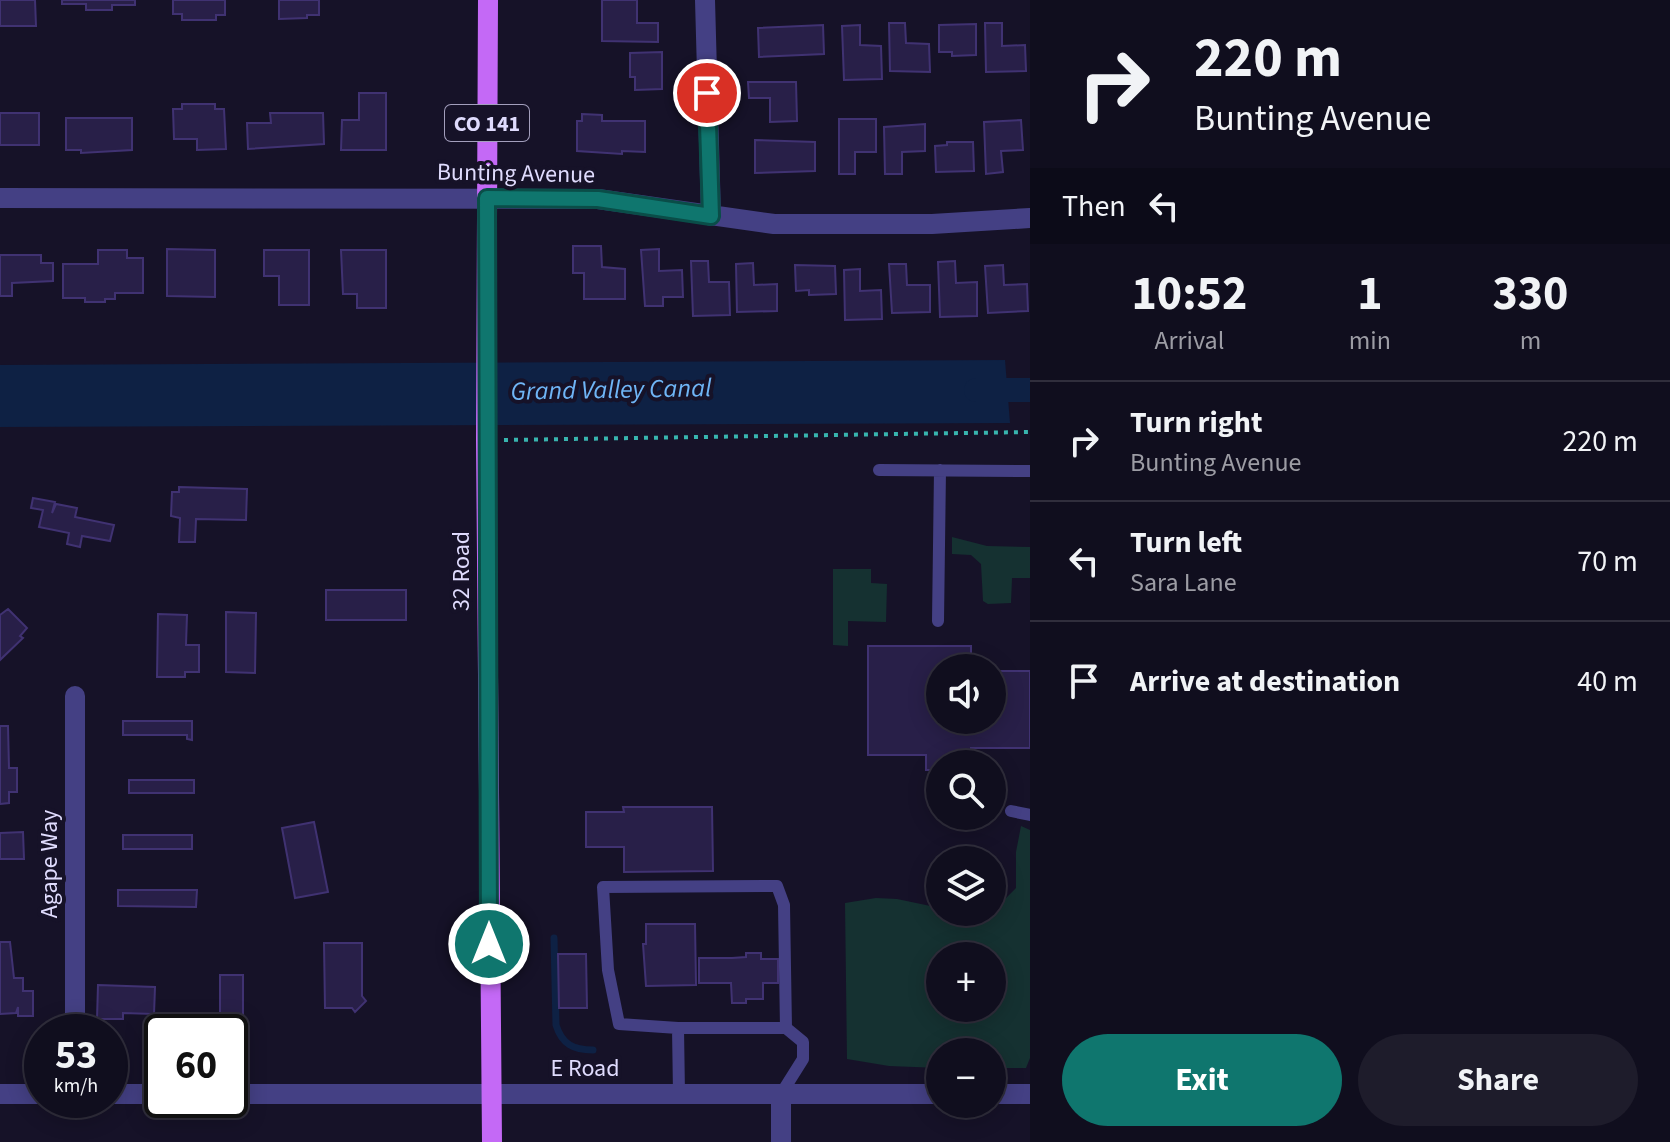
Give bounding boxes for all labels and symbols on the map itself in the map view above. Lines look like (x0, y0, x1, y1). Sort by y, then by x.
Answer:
pin (673, 59, 741, 127)
road number: CO 141 (445, 105, 529, 141)
street label: Bunting Avenue (437, 155, 595, 192)
water label: Grand Valley Canal (510, 369, 712, 410)
street label: 32 Road (444, 531, 479, 611)
street label: Agape Way (32, 810, 67, 918)
position arrow (447, 902, 531, 986)
speed limit sign: 60 (144, 1014, 248, 1118)
street label: E Road (551, 1051, 619, 1086)

